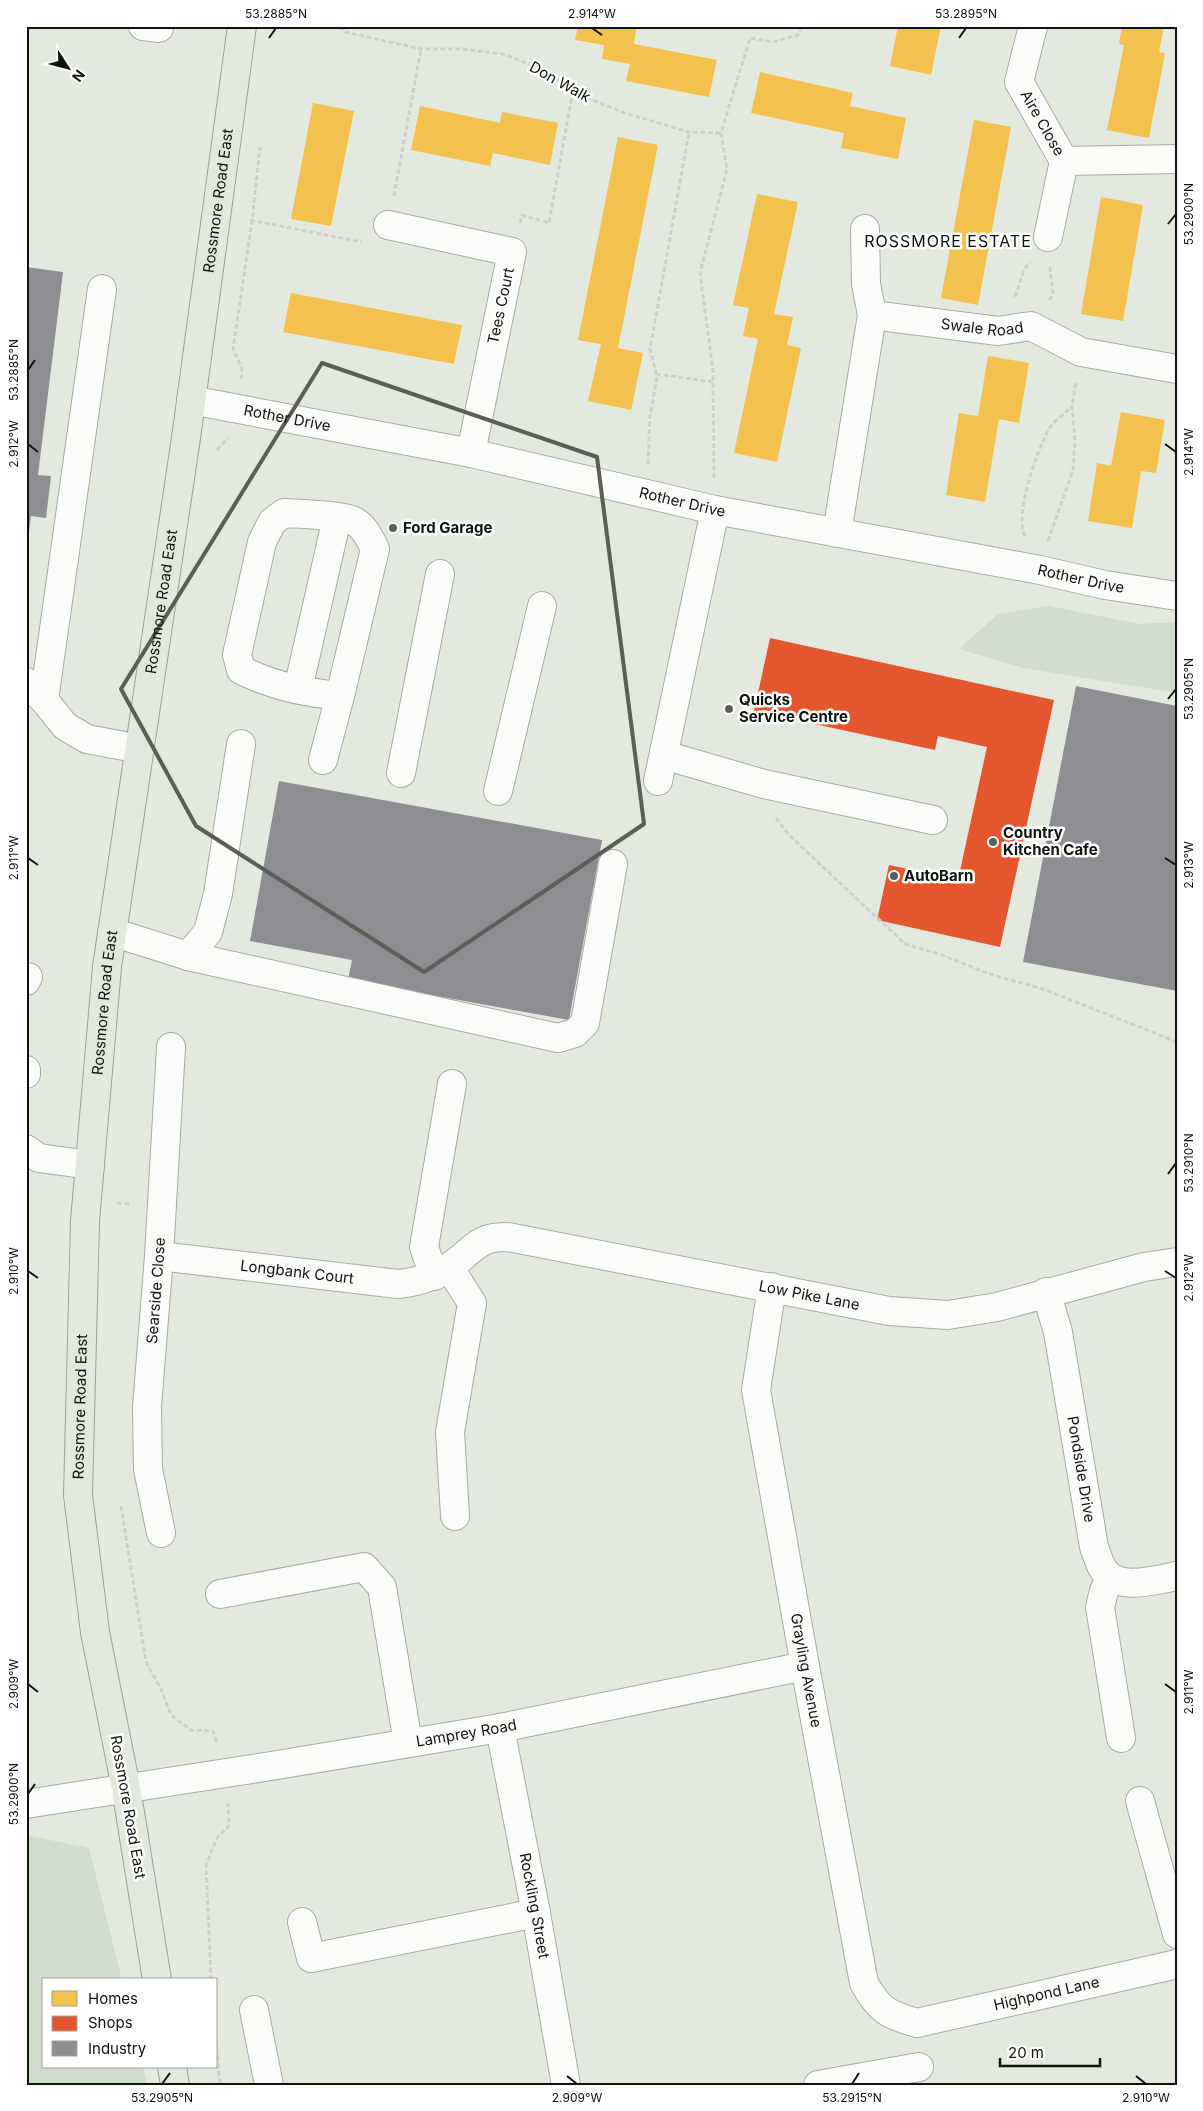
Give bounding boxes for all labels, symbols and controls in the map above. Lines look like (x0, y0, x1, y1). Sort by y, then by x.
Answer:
text: 53.2885°N (245, 6, 307, 21)
text: 2.914°W (568, 6, 616, 21)
text: 53.2895°N (935, 6, 997, 21)
north arrow (42, 42, 92, 92)
street label: Don Walk (526, 57, 595, 107)
text: N (69, 67, 89, 85)
street label: Aire Close (1017, 87, 1069, 159)
street label: Rossmore Road East (199, 127, 237, 274)
text: 53.2900°N (1181, 183, 1196, 245)
district label: ROSSMORE ESTATE (864, 231, 1032, 251)
street label: Tees Court (483, 266, 518, 346)
street label: Swale Road (940, 314, 1025, 340)
text: 53.2885°N (6, 339, 21, 401)
street label: Rother Drive (242, 400, 332, 435)
text: 2.912°W (6, 420, 21, 468)
text: 2.914°W (1181, 428, 1196, 476)
street label: Rother Drive (637, 483, 727, 521)
place label: Ford Garage (403, 518, 492, 537)
marker: Ford Garage (387, 522, 399, 534)
street label: Rossmore Road East (141, 528, 181, 675)
street label: Rother Drive (1036, 560, 1126, 597)
text: 53.2905°N (1181, 658, 1196, 720)
place label: Quicks Service Centre (739, 690, 848, 726)
marker: Quicks Service Centre (723, 703, 735, 715)
place label: Country Kitchen Cafe (1003, 823, 1098, 859)
text: 2.911°W (6, 835, 21, 881)
marker: Country Kitchen Cafe (987, 836, 999, 848)
text: 2.913°W (1181, 841, 1196, 889)
place label: AutoBarn (904, 866, 973, 885)
marker: AutoBarn (888, 870, 900, 882)
street label: Rossmore Road East (88, 929, 121, 1076)
text: 53.2910°N (1181, 1133, 1196, 1193)
street label: Searside Close (142, 1237, 169, 1345)
text: 2.910°W (6, 1247, 21, 1295)
text: 2.912°W (1181, 1254, 1196, 1302)
street label: Longbank Court (239, 1256, 355, 1288)
street label: Low Pike Lane (757, 1276, 861, 1314)
street label: Rossmore Road East (68, 1334, 91, 1480)
street label: Pondside Drive (1063, 1415, 1100, 1524)
street label: Grayling Avenue (787, 1612, 826, 1729)
text: 2.909°W (6, 1659, 21, 1709)
text: 2.911°W (1181, 1669, 1196, 1715)
street label: Lamprey Road (414, 1715, 518, 1751)
street label: Rossmore Road East (107, 1734, 150, 1880)
text: 53.2900°N (6, 1763, 21, 1825)
street label: Rockling Street (516, 1851, 554, 1960)
street label: Highpond Lane (992, 1972, 1101, 2014)
legend (42, 1978, 218, 2068)
text: Homes (88, 1989, 138, 2008)
text: Shops (88, 2013, 133, 2032)
scale bar (1000, 2036, 1100, 2068)
text: Industry (88, 2039, 147, 2058)
text: 20 m (1008, 2043, 1044, 2062)
text: 53.2905°N (131, 2090, 193, 2105)
text: 2.909°W (552, 2090, 602, 2105)
text: 53.2915°N (822, 2090, 882, 2105)
text: 2.910°W (1122, 2090, 1170, 2105)

